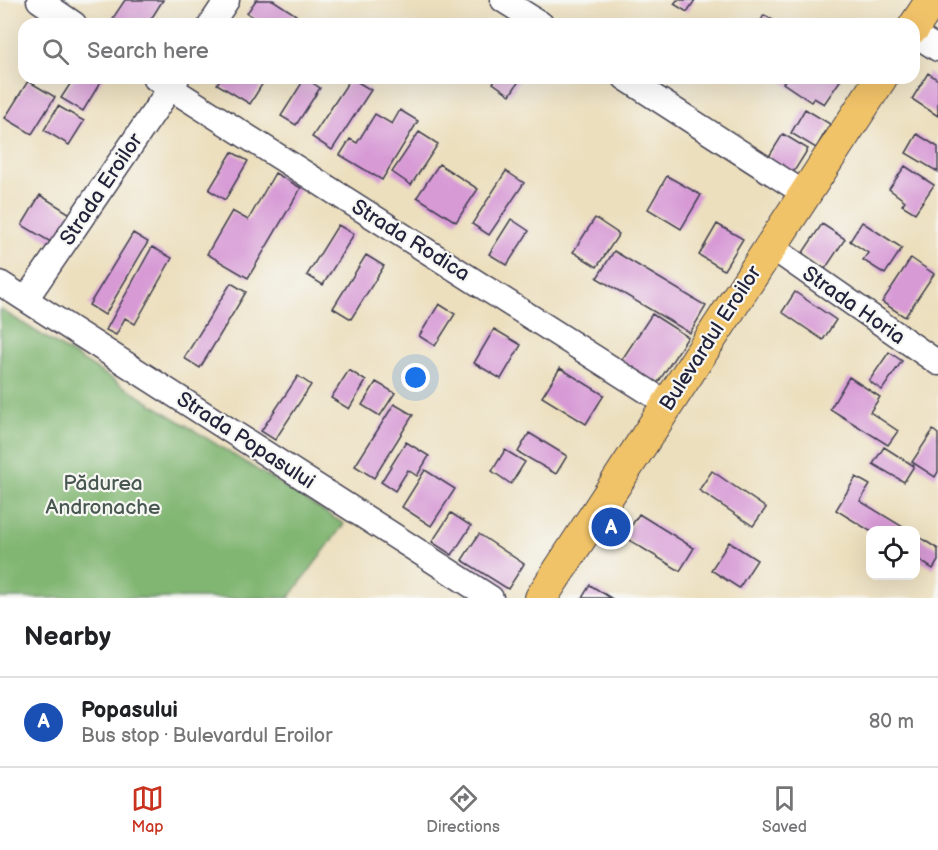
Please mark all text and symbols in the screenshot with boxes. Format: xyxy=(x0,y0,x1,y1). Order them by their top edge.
search box xyxy=(18,18,920,84)
icon: search xyxy=(39,35,72,68)
text: Search here xyxy=(87,38,209,65)
street label: Strada Eroilor xyxy=(55,128,148,250)
street label: Strada Rodica xyxy=(347,194,474,287)
street label: Bulevardul Eroilor xyxy=(654,261,767,415)
street label: Strada Horia xyxy=(798,261,910,350)
your location xyxy=(401,363,430,392)
street label: Strada Popasului xyxy=(172,386,319,494)
park label: Pădurea Andronache xyxy=(46,471,160,520)
pin: A xyxy=(592,504,630,550)
map controls xyxy=(866,526,920,580)
button: locate xyxy=(866,526,920,580)
text: Nearby xyxy=(24,622,111,653)
text: Popasului xyxy=(81,697,178,724)
text: A xyxy=(37,710,50,734)
text: 80 m xyxy=(869,710,914,734)
text: Bus stop · Bulevardul Eroilor xyxy=(81,724,332,748)
tab: Map xyxy=(131,782,164,837)
tab: Directions xyxy=(426,782,500,837)
tab: Saved xyxy=(762,782,807,837)

